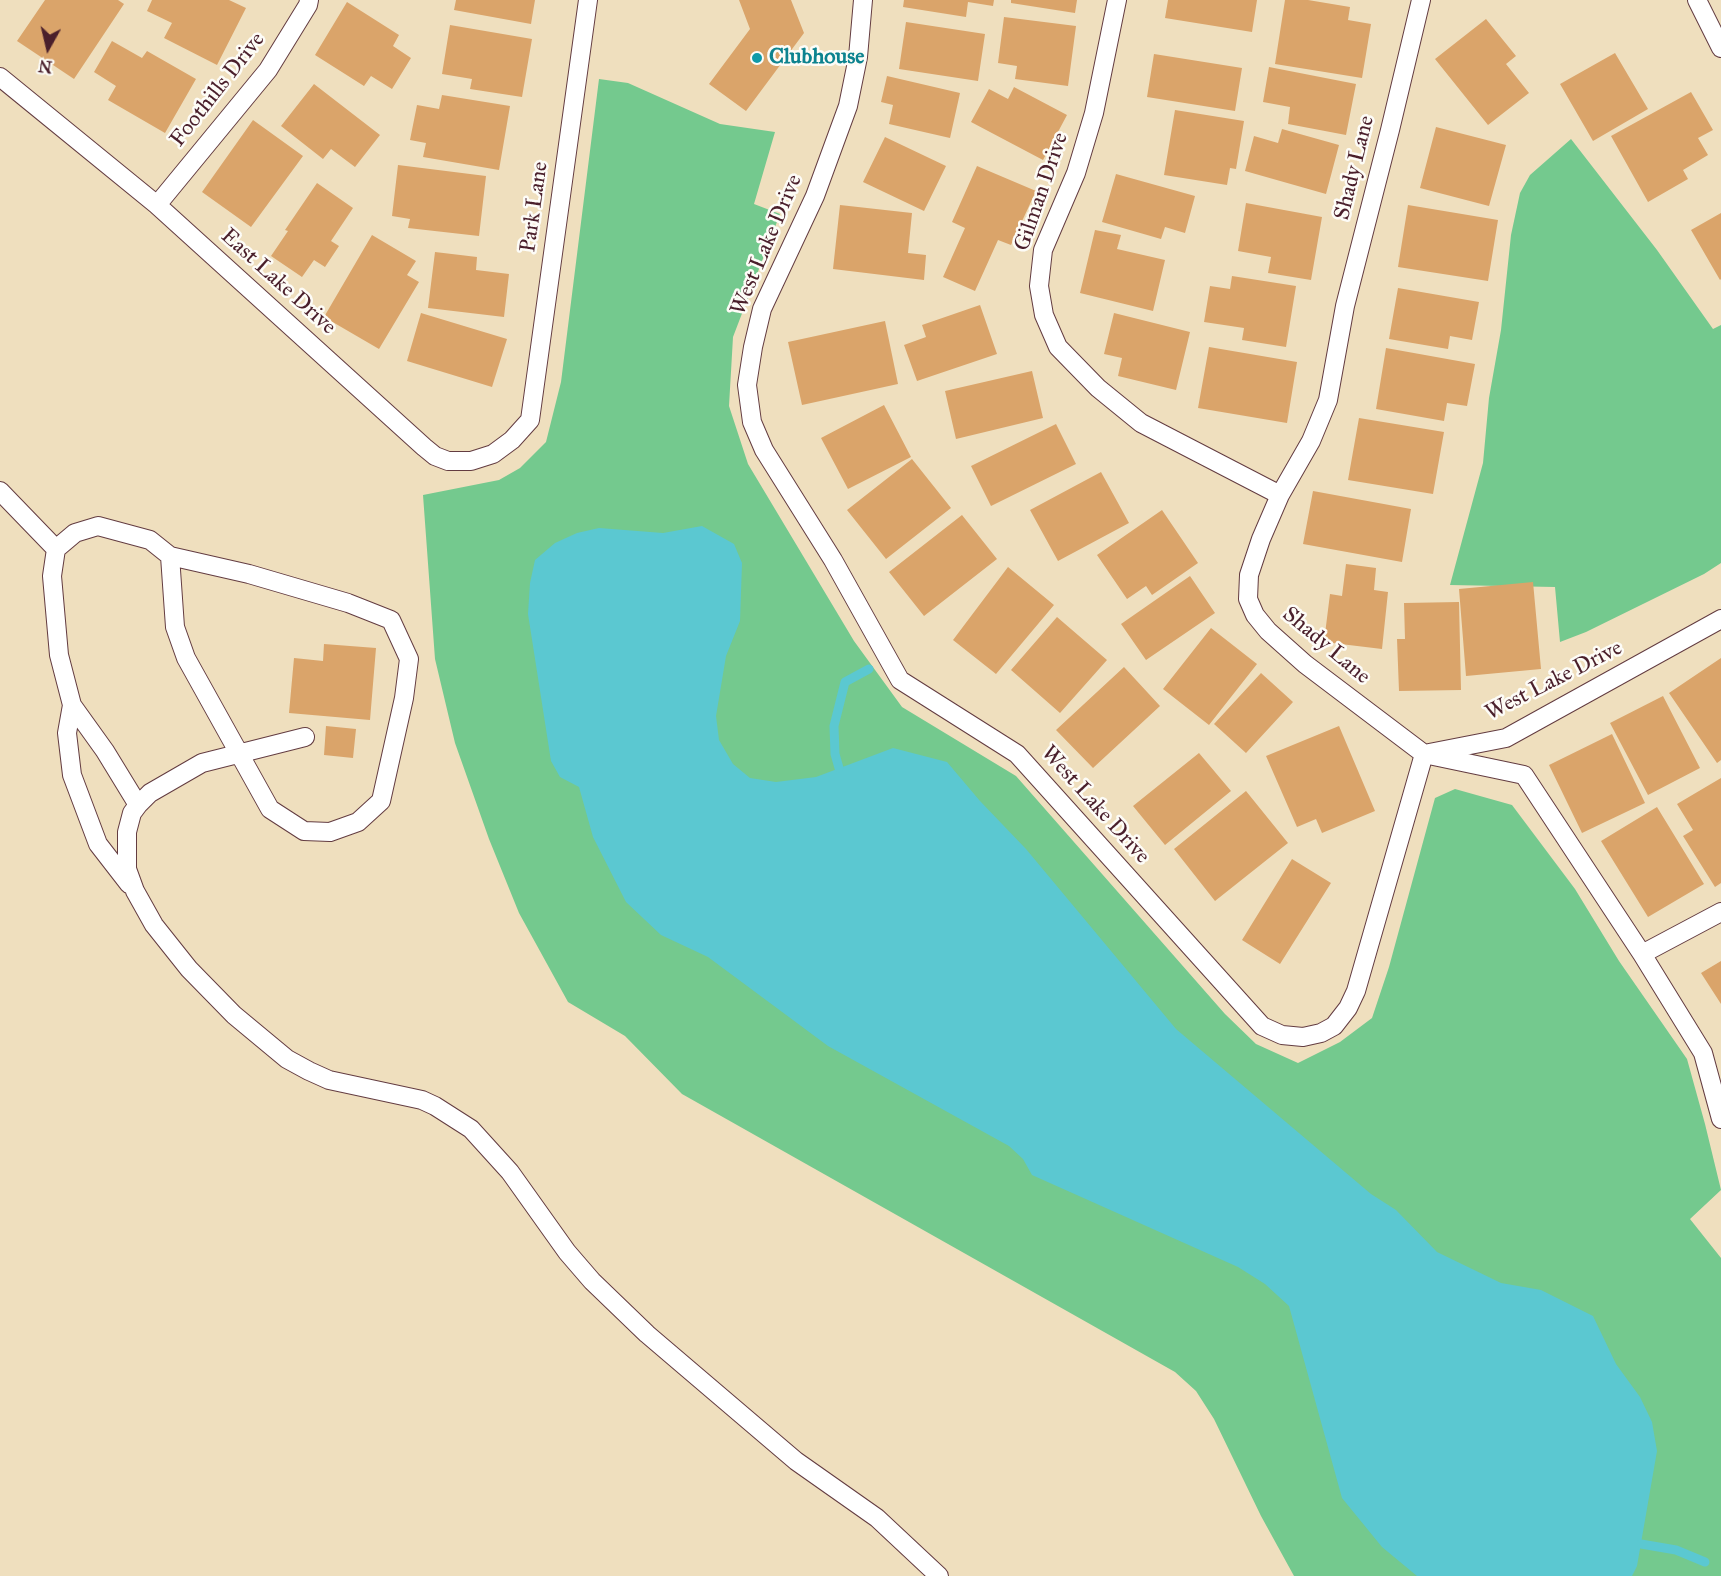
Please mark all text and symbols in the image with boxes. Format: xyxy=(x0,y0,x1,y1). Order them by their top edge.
north arrow xyxy=(18,18,78,78)
street label: Foothills Drive xyxy=(165,28,271,152)
place label: Clubhouse xyxy=(769,45,864,71)
marker: Clubhouse xyxy=(750,51,764,65)
text: N xyxy=(37,56,53,77)
street label: Shady Lane xyxy=(1329,113,1381,223)
street label: Gilman Drive xyxy=(1009,129,1075,255)
street label: Park Lane xyxy=(516,160,554,254)
street label: West Lake Drive xyxy=(726,171,808,319)
street label: East Lake Drive xyxy=(215,223,341,341)
street label: Shady Lane xyxy=(1277,602,1375,690)
street label: West Lake Drive xyxy=(1481,635,1627,727)
street label: West Lake Drive xyxy=(1035,740,1155,870)

